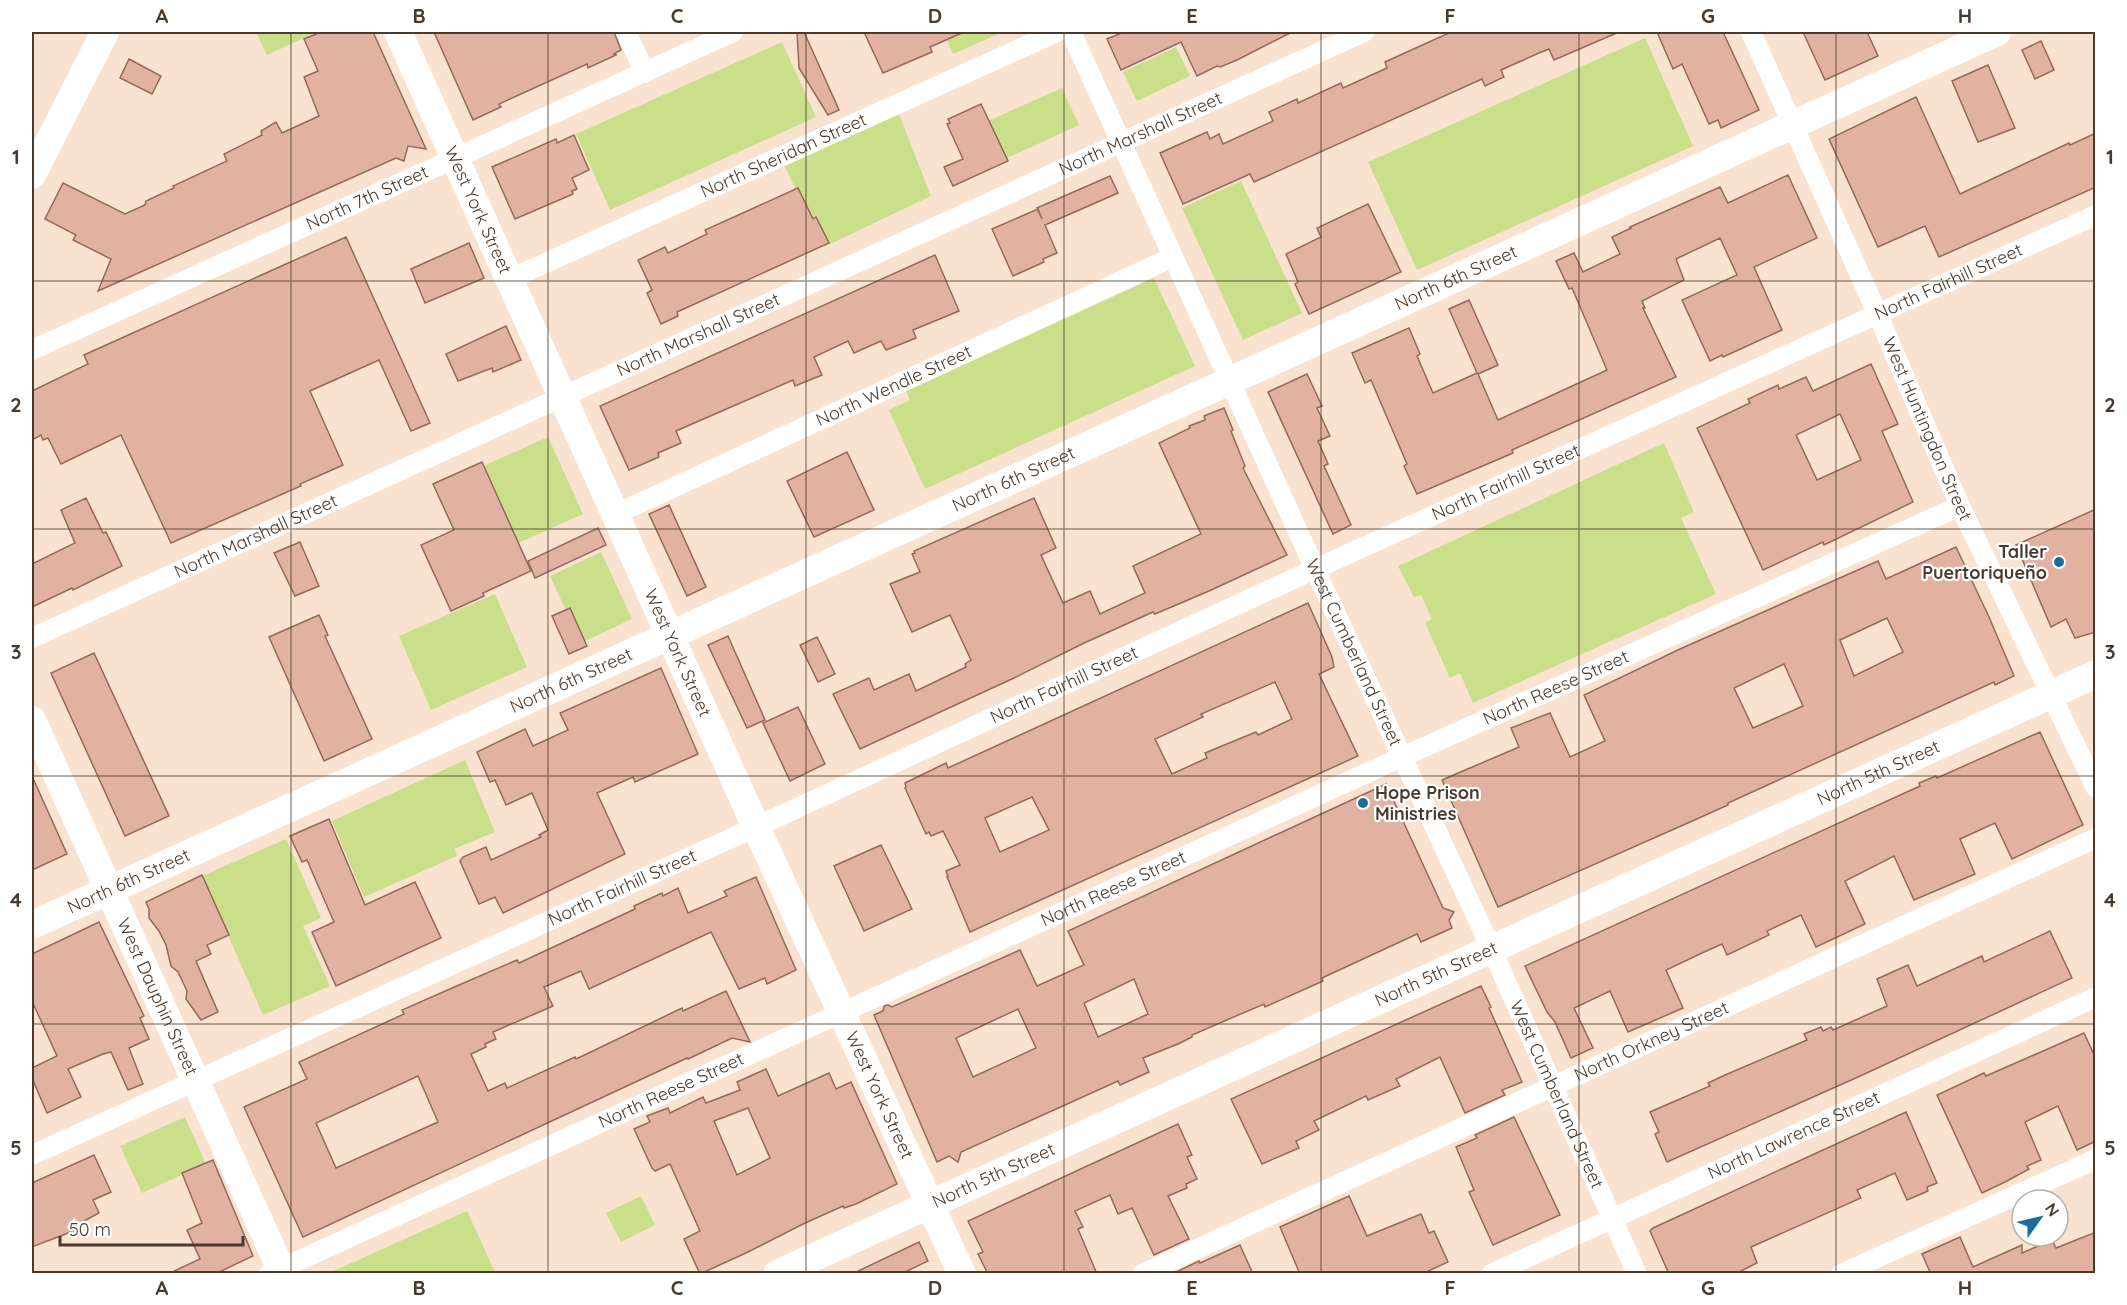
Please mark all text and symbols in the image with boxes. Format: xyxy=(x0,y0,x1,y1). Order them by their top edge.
text: A xyxy=(156,3,169,28)
text: B xyxy=(412,3,426,28)
text: C xyxy=(671,3,684,28)
text: D xyxy=(928,3,942,28)
text: E xyxy=(1186,3,1198,28)
text: F xyxy=(1444,3,1456,28)
text: G xyxy=(1701,3,1715,28)
text: H xyxy=(1958,3,1972,28)
street label: North Marshall Street xyxy=(1055,86,1226,180)
street label: North Sheridan Street xyxy=(696,108,870,203)
street label: West York Street xyxy=(440,142,517,277)
text: 1 xyxy=(12,144,20,169)
text: 1 xyxy=(2106,144,2114,169)
street label: North 7th Street xyxy=(302,160,432,235)
street label: North Fairhill Street xyxy=(1871,238,2026,325)
street label: North 6th Street xyxy=(1391,240,1521,315)
street label: North Marshall Street xyxy=(613,287,783,382)
street label: West Huntingdon Street xyxy=(1878,333,1977,524)
street label: North Wendle Street xyxy=(812,339,975,431)
text: 2 xyxy=(10,392,22,417)
text: 2 xyxy=(2104,392,2116,417)
street label: North Fairhill Street xyxy=(1428,438,1583,526)
street label: North 6th Street xyxy=(948,441,1078,517)
street label: North Marshall Street xyxy=(170,489,341,583)
place label: Taller Puertoriqueño xyxy=(1922,540,2047,584)
street label: West Cumberland Street xyxy=(1301,555,1408,750)
marker: Taller Puertoriqueño xyxy=(2052,555,2066,569)
street label: West York Street xyxy=(639,585,717,720)
text: 3 xyxy=(11,639,21,664)
text: 3 xyxy=(2105,639,2115,664)
street label: North Fairhill Street xyxy=(986,640,1141,728)
street label: North 6th Street xyxy=(506,642,636,718)
street label: North Reese Street xyxy=(1479,645,1632,730)
street label: North 5th Street xyxy=(1813,735,1943,810)
place label: Hope Prison Ministries xyxy=(1375,781,1480,825)
marker: Hope Prison Ministries xyxy=(1356,796,1370,810)
street label: North 6th Street xyxy=(63,843,193,919)
street label: North Fairhill Street xyxy=(544,844,700,931)
street label: North Reese Street xyxy=(1037,845,1189,931)
text: 4 xyxy=(10,887,22,912)
text: 4 xyxy=(2104,887,2116,912)
street label: West Dauphin Street xyxy=(112,914,204,1079)
street label: North 5th Street xyxy=(1371,936,1501,1012)
street label: West Cumberland Street xyxy=(1505,996,1609,1192)
street label: North Orkney Street xyxy=(1570,996,1732,1086)
street label: West York Street xyxy=(841,1027,919,1162)
street label: North Reese Street xyxy=(595,1047,747,1133)
street label: North Lawrence Street xyxy=(1704,1086,1883,1184)
text: 5 xyxy=(10,1135,22,1160)
text: 5 xyxy=(2104,1135,2116,1160)
street label: North 5th Street xyxy=(928,1137,1058,1213)
north arrow xyxy=(2010,1188,2070,1248)
text: N xyxy=(2041,1199,2064,1220)
scale bar xyxy=(60,1209,243,1247)
text: 50 m xyxy=(69,1218,111,1241)
text: A xyxy=(156,1275,169,1300)
text: B xyxy=(412,1275,426,1300)
text: C xyxy=(671,1275,684,1300)
text: D xyxy=(928,1275,942,1300)
text: E xyxy=(1186,1275,1198,1300)
text: F xyxy=(1444,1275,1456,1300)
text: G xyxy=(1701,1275,1715,1300)
text: H xyxy=(1958,1275,1972,1300)

